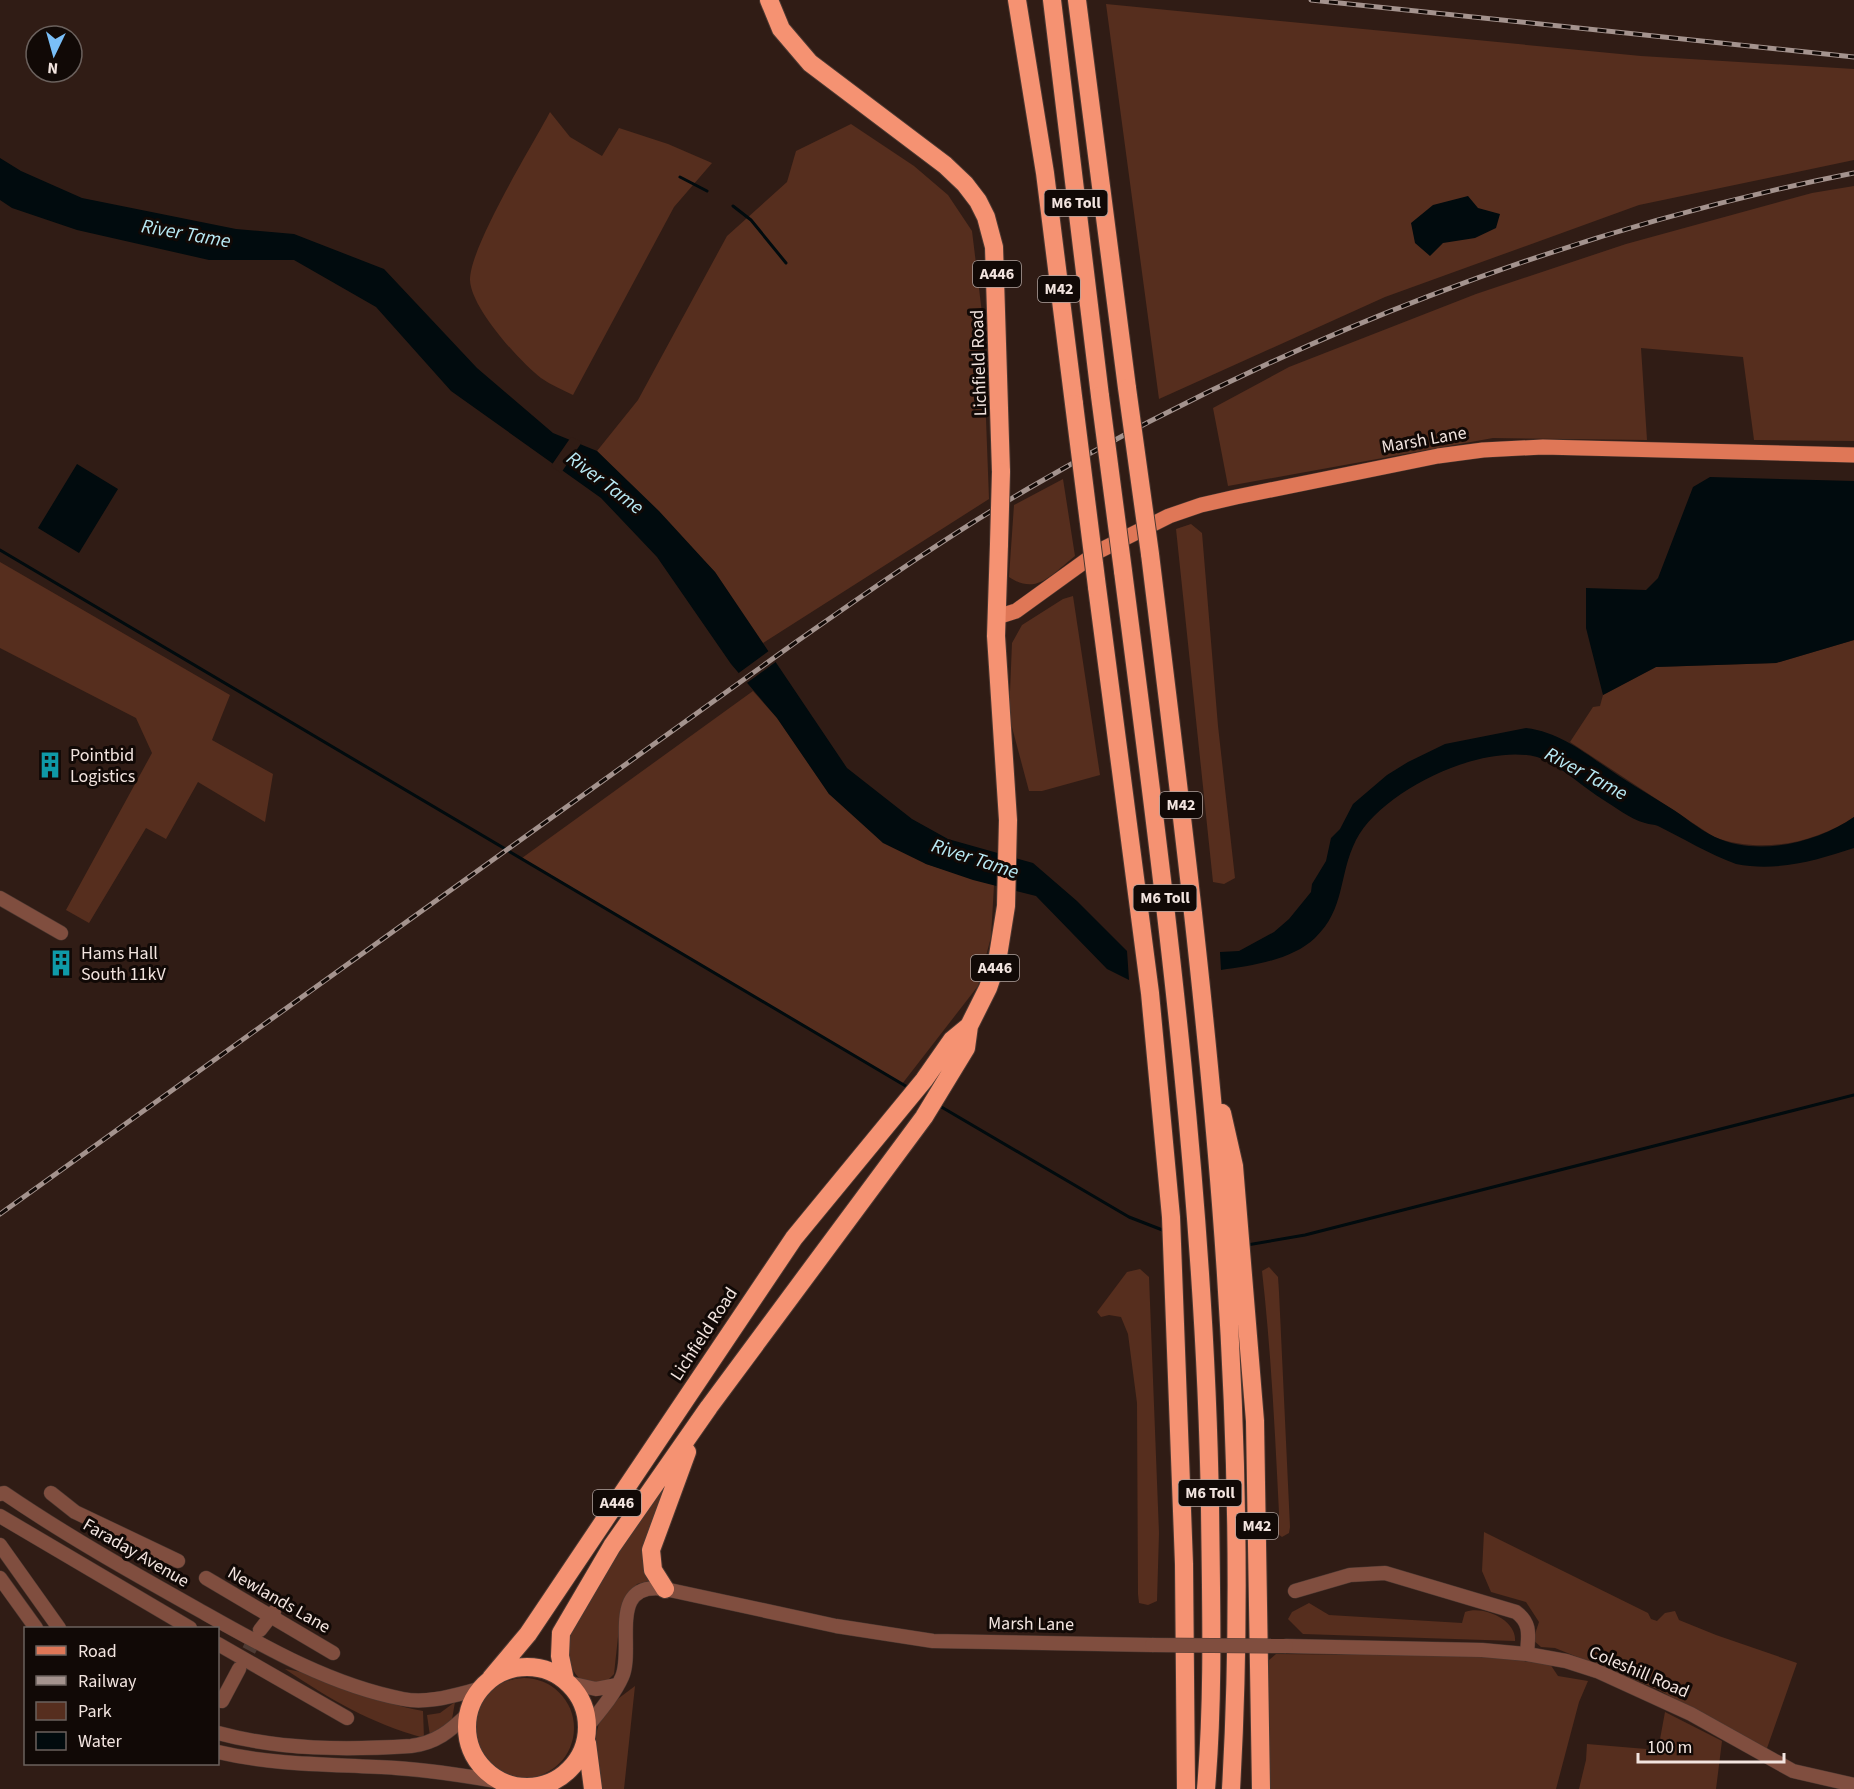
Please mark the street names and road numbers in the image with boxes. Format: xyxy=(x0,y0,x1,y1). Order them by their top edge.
road number: M6 Toll xyxy=(1044,190,1108,216)
road number: A446 xyxy=(973,261,1021,287)
road number: M42 xyxy=(1038,276,1080,302)
street label: Lichfield Road xyxy=(965,309,993,417)
street label: Marsh Lane xyxy=(1380,420,1469,460)
road number: M42 xyxy=(1160,792,1202,818)
road number: M6 Toll xyxy=(1134,885,1196,911)
road number: A446 xyxy=(971,955,1019,981)
street label: Lichfield Road xyxy=(664,1282,744,1386)
road number: M6 Toll xyxy=(1178,1480,1242,1506)
road number: A446 xyxy=(593,1490,641,1516)
street label: Faraday Avenue xyxy=(78,1512,194,1594)
road number: M42 xyxy=(1236,1513,1278,1539)
street label: Newlands Lane xyxy=(223,1560,335,1640)
street label: Marsh Lane xyxy=(988,1611,1074,1637)
street label: Coleshill Road xyxy=(1585,1640,1693,1704)

